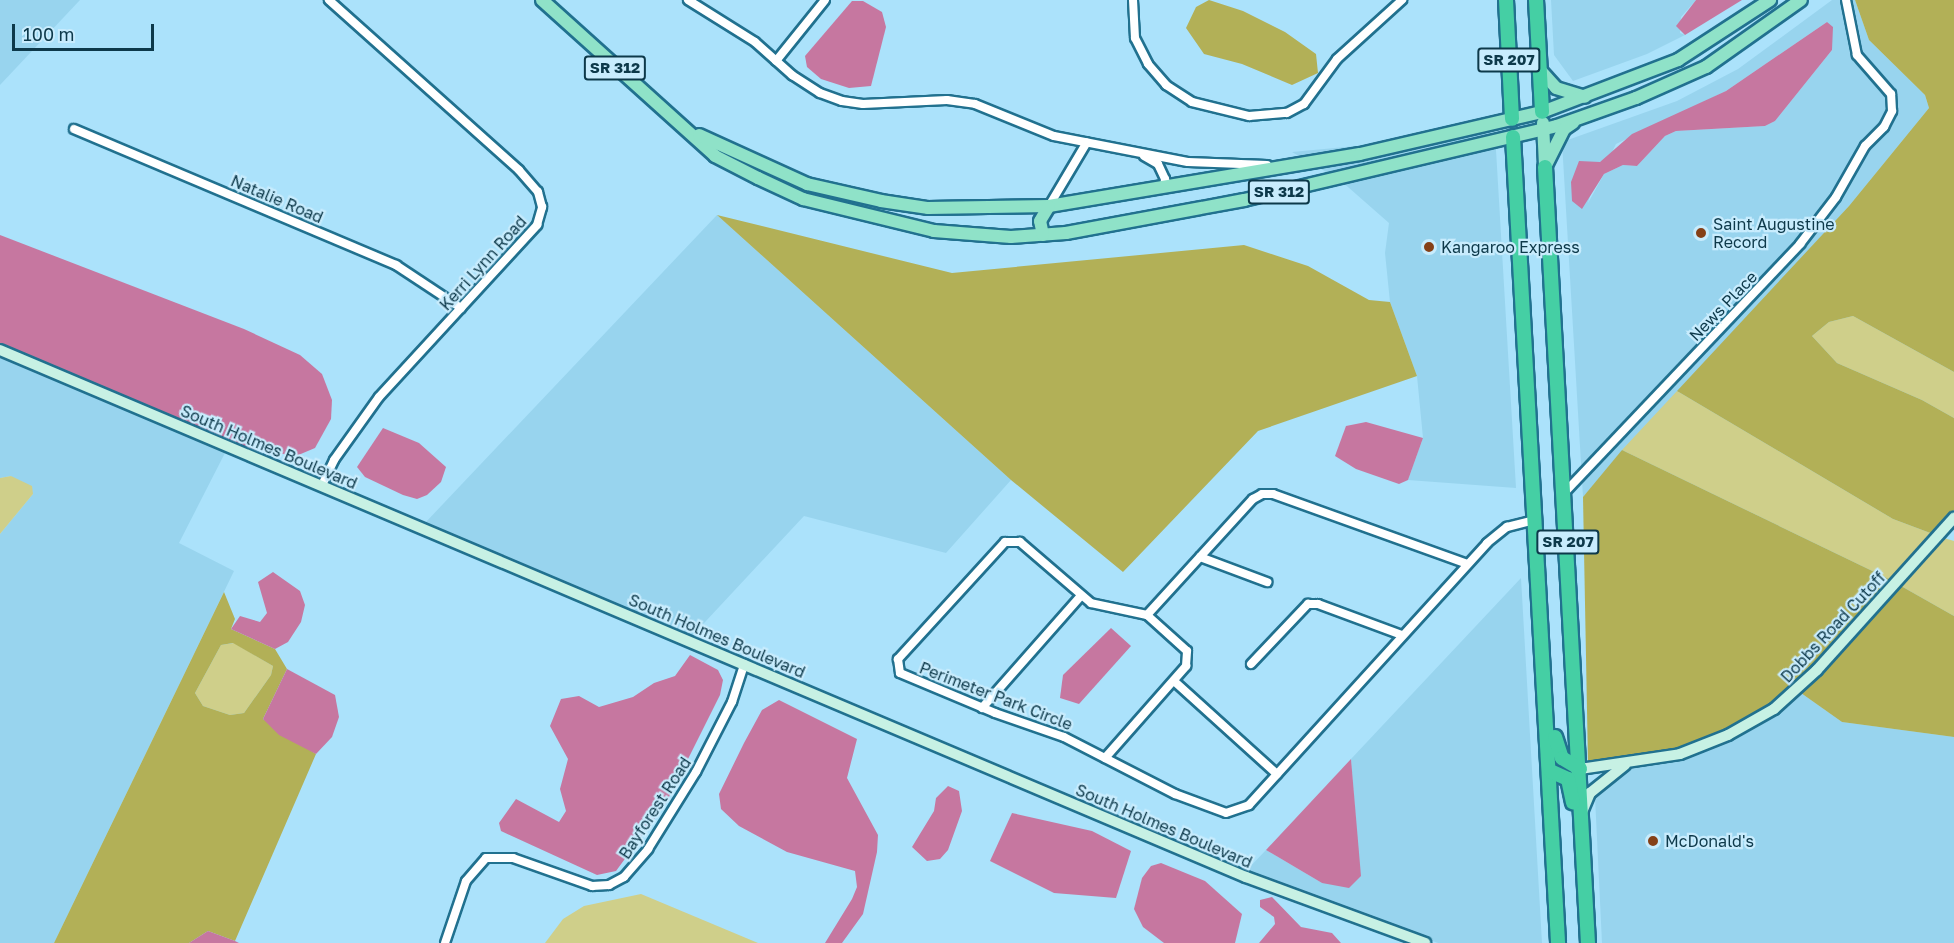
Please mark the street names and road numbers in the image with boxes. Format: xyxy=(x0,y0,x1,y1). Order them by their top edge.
road number: SR 207 xyxy=(1476,48,1542,72)
road number: SR 312 xyxy=(584,56,646,80)
street label: Natalie Road xyxy=(228,171,326,227)
road number: SR 312 xyxy=(1248,180,1310,204)
street label: Kerri Lynn Road xyxy=(436,212,530,314)
street label: News Place xyxy=(1685,267,1761,345)
street label: South Holmes Boulevard xyxy=(178,401,360,493)
road number: SR 207 xyxy=(1535,530,1601,554)
street label: Dobbs Road Cutoff xyxy=(1777,568,1889,686)
street label: South Holmes Boulevard xyxy=(626,590,808,682)
street label: Perimeter Park Circle xyxy=(917,658,1075,734)
street label: Bayforest Road xyxy=(615,754,695,862)
street label: South Holmes Boulevard xyxy=(1073,780,1255,872)

